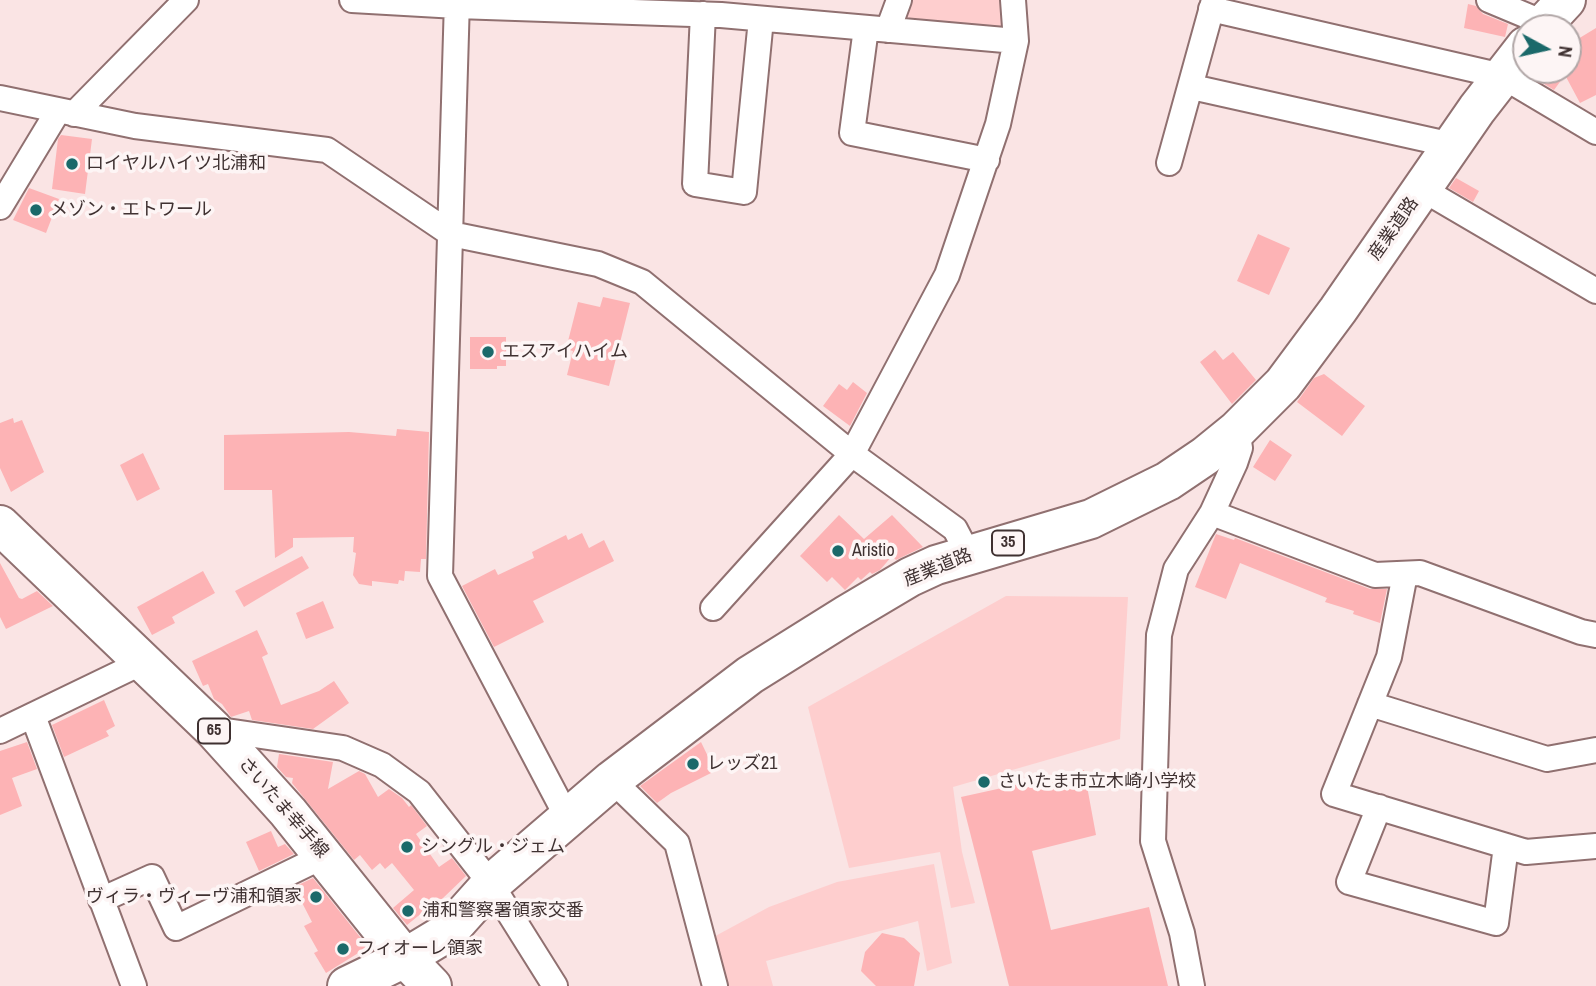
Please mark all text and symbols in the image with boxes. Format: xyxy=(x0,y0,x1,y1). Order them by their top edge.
north arrow xyxy=(1512,14,1582,84)
text: N xyxy=(1552,44,1579,59)
place label: ロイヤルハイツ北浦和 xyxy=(86,153,266,175)
marker: ロイヤルハイツ北浦和 xyxy=(64,156,80,172)
street label: 産業道路 xyxy=(1365,193,1423,265)
place label: メゾン・エトワール xyxy=(50,199,212,221)
marker: メゾン・エトワール xyxy=(28,202,44,218)
place label: エスアイハイム xyxy=(502,341,628,363)
marker: エスアイハイム xyxy=(480,344,496,360)
road number: 35 xyxy=(992,530,1024,556)
place label: Aristio xyxy=(852,540,895,562)
marker: Aristio xyxy=(830,543,846,559)
street label: 産業道路 xyxy=(901,545,975,591)
road number: 65 xyxy=(198,718,230,744)
street label: さいたま幸手線 xyxy=(234,753,332,863)
place label: レッズ21 xyxy=(707,753,777,775)
marker: レッズ21 xyxy=(685,756,701,772)
place label: さいたま市立木崎小学校 xyxy=(998,771,1196,793)
marker: さいたま市立木崎小学校 xyxy=(976,774,992,790)
place label: シングル・ジェム xyxy=(421,836,565,858)
marker: シングル・ジェム xyxy=(399,839,415,855)
place label: ヴィラ・ヴィーヴ浦和領家 xyxy=(86,886,302,908)
marker: ヴィラ・ヴィーヴ浦和領家 xyxy=(308,889,324,905)
place label: 浦和警察署領家交番 xyxy=(422,900,584,922)
marker: 浦和警察署領家交番 xyxy=(400,903,416,919)
place label: フィオーレ領家 xyxy=(357,938,483,960)
marker: フィオーレ領家 xyxy=(335,941,351,957)

